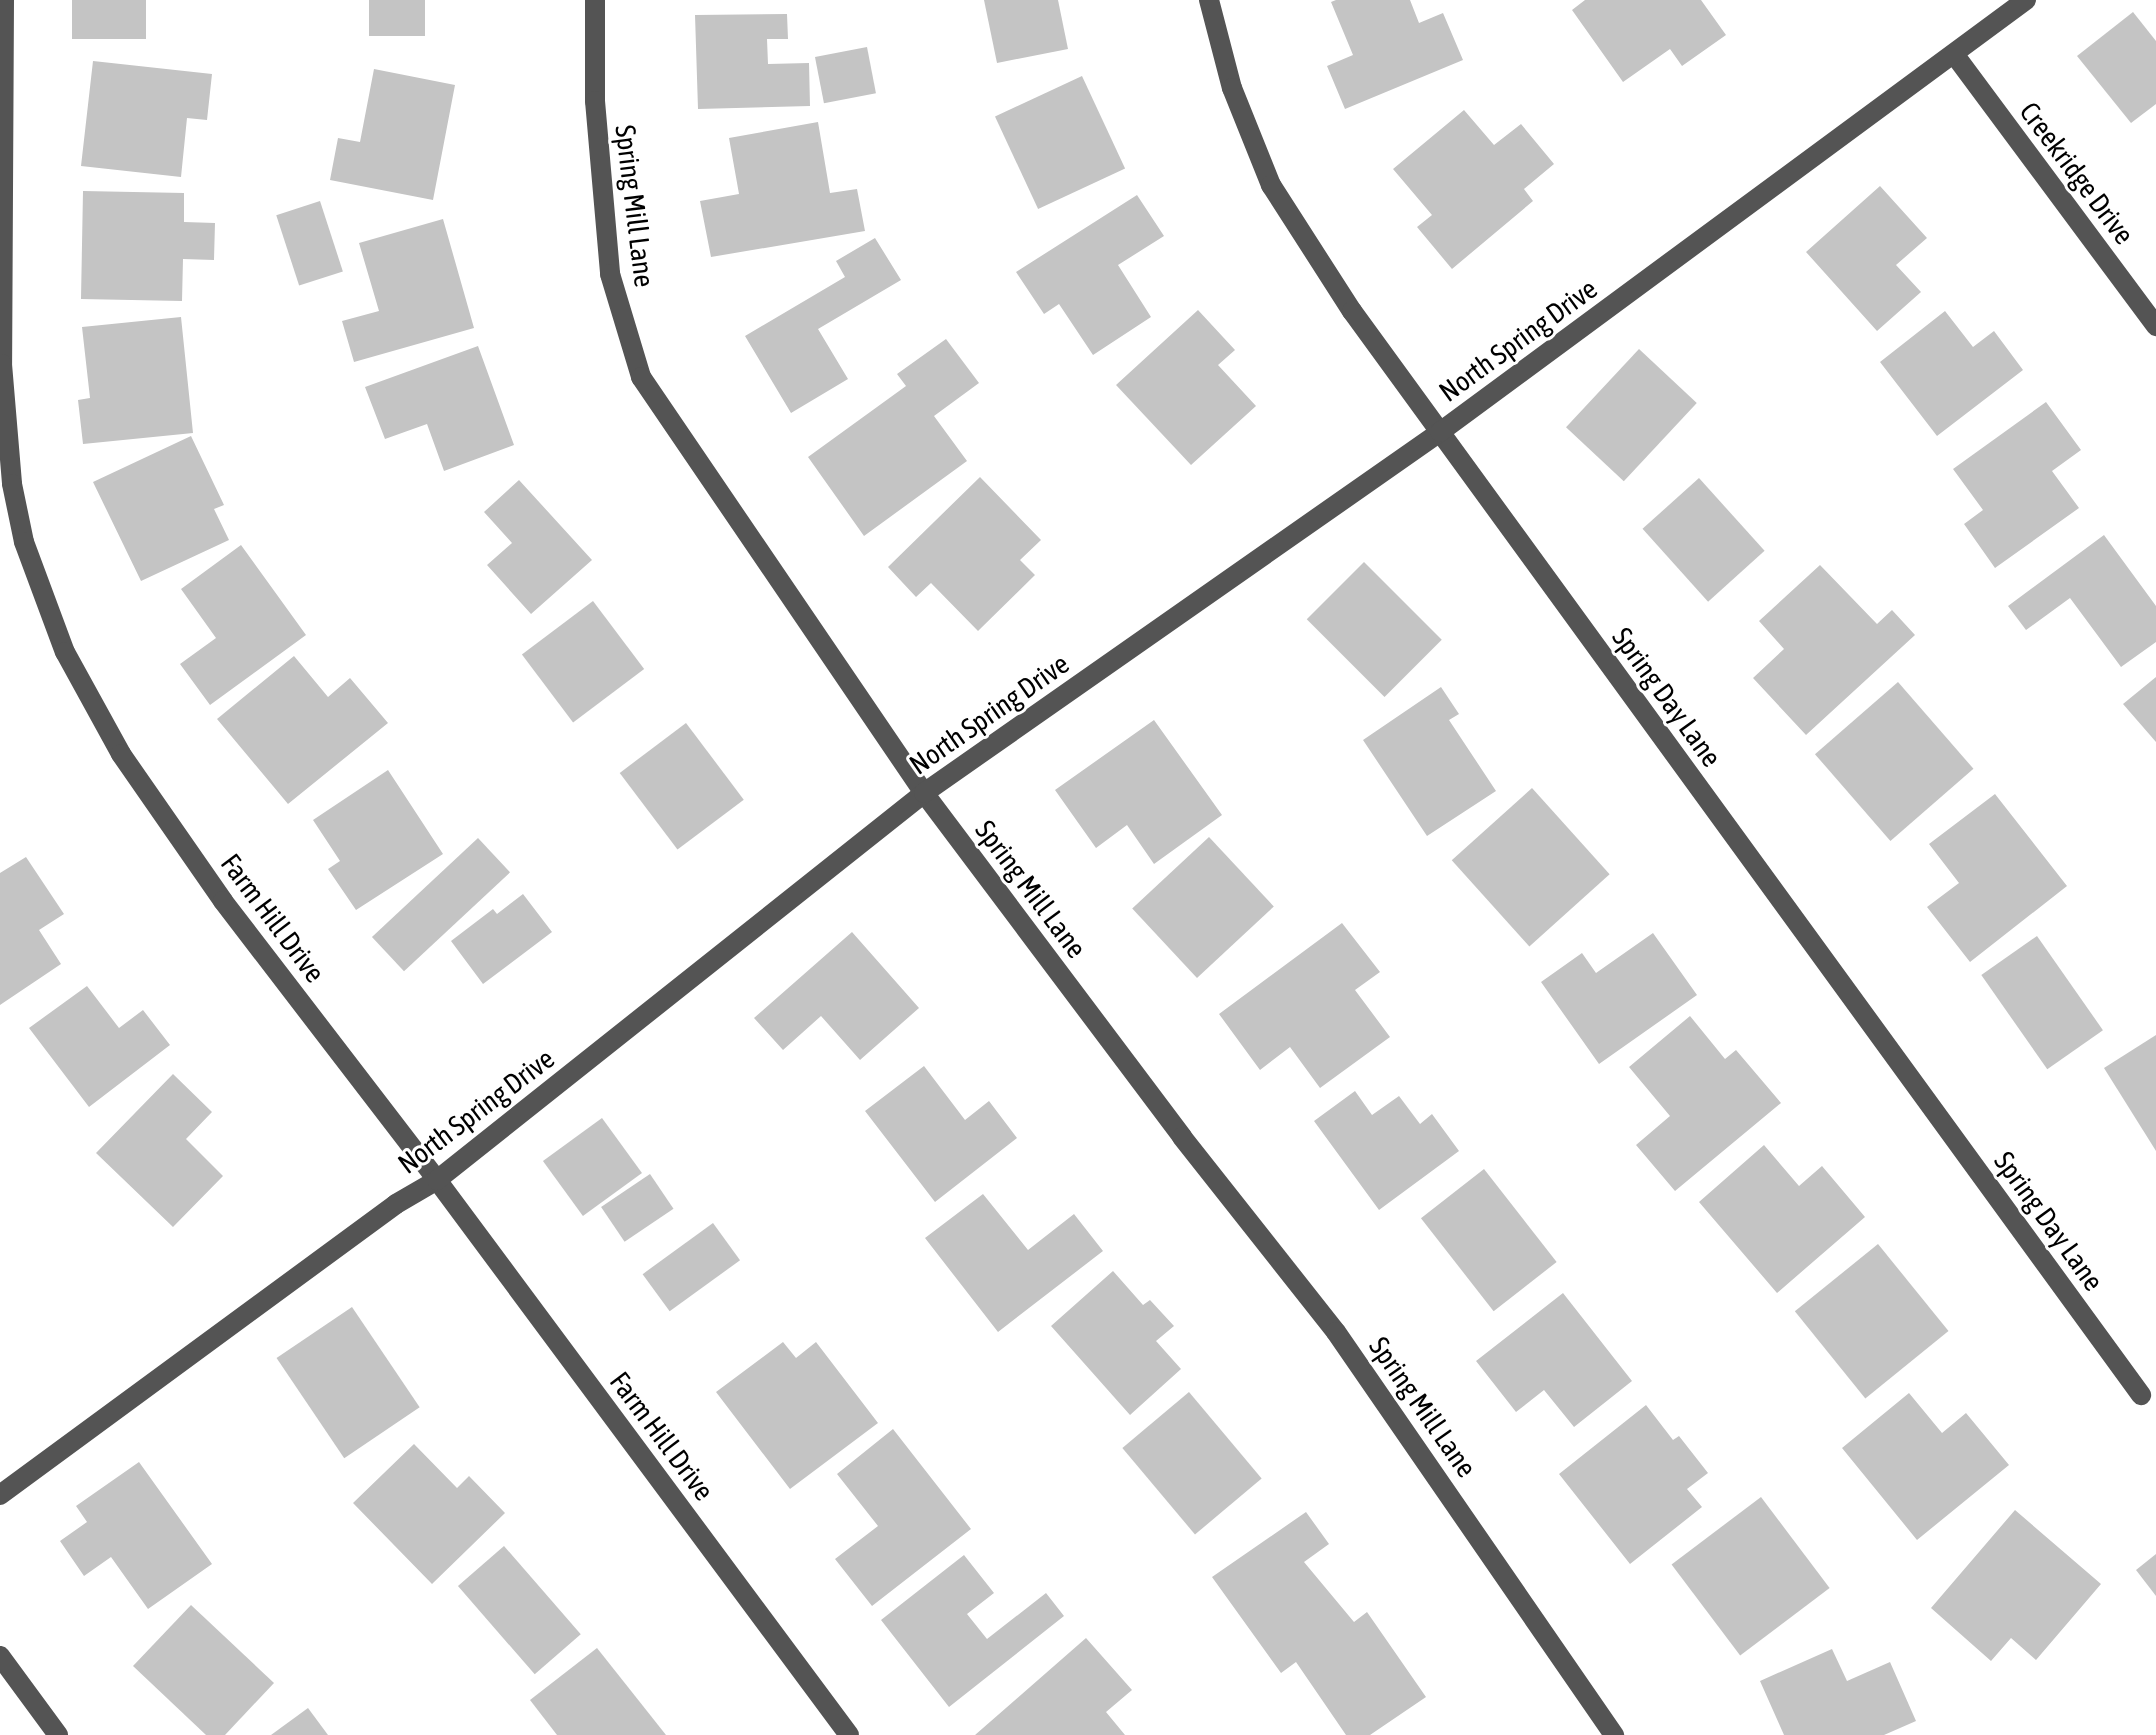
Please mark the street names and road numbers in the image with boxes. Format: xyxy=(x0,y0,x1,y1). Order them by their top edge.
street label: Creekridge Drive xyxy=(2013,95,2141,251)
street label: Spring Mill Lane xyxy=(608,123,662,289)
street label: North Spring Drive xyxy=(1433,272,1603,408)
street label: Spring Day Lane xyxy=(1605,621,1729,773)
street label: North Spring Drive xyxy=(903,647,1075,781)
street label: Spring Mill Lane xyxy=(968,814,1094,964)
street label: Farm Hill Drive xyxy=(214,847,332,989)
street label: North Spring Drive xyxy=(391,1041,561,1181)
street label: Spring Day Lane xyxy=(1987,1145,2111,1297)
street label: Spring Mill Lane xyxy=(1362,1331,1484,1483)
street label: Farm Hill Drive xyxy=(603,1365,721,1507)

